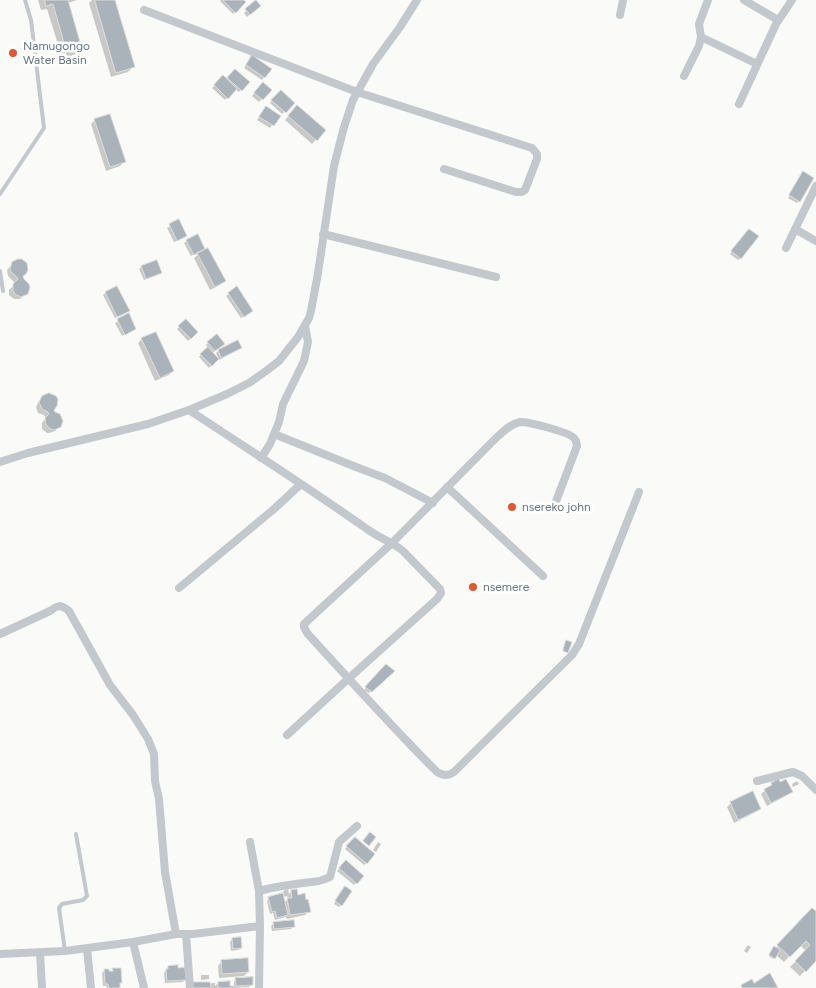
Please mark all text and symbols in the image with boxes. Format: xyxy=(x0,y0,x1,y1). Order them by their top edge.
place label: Namugongo Water Basin xyxy=(23,39,90,67)
marker: Namugongo Water Basin xyxy=(7,47,19,59)
place label: nsereko john xyxy=(522,500,591,514)
marker: nsereko john xyxy=(506,501,518,513)
place label: nsemere xyxy=(483,580,529,594)
marker: nsemere xyxy=(467,581,479,593)

